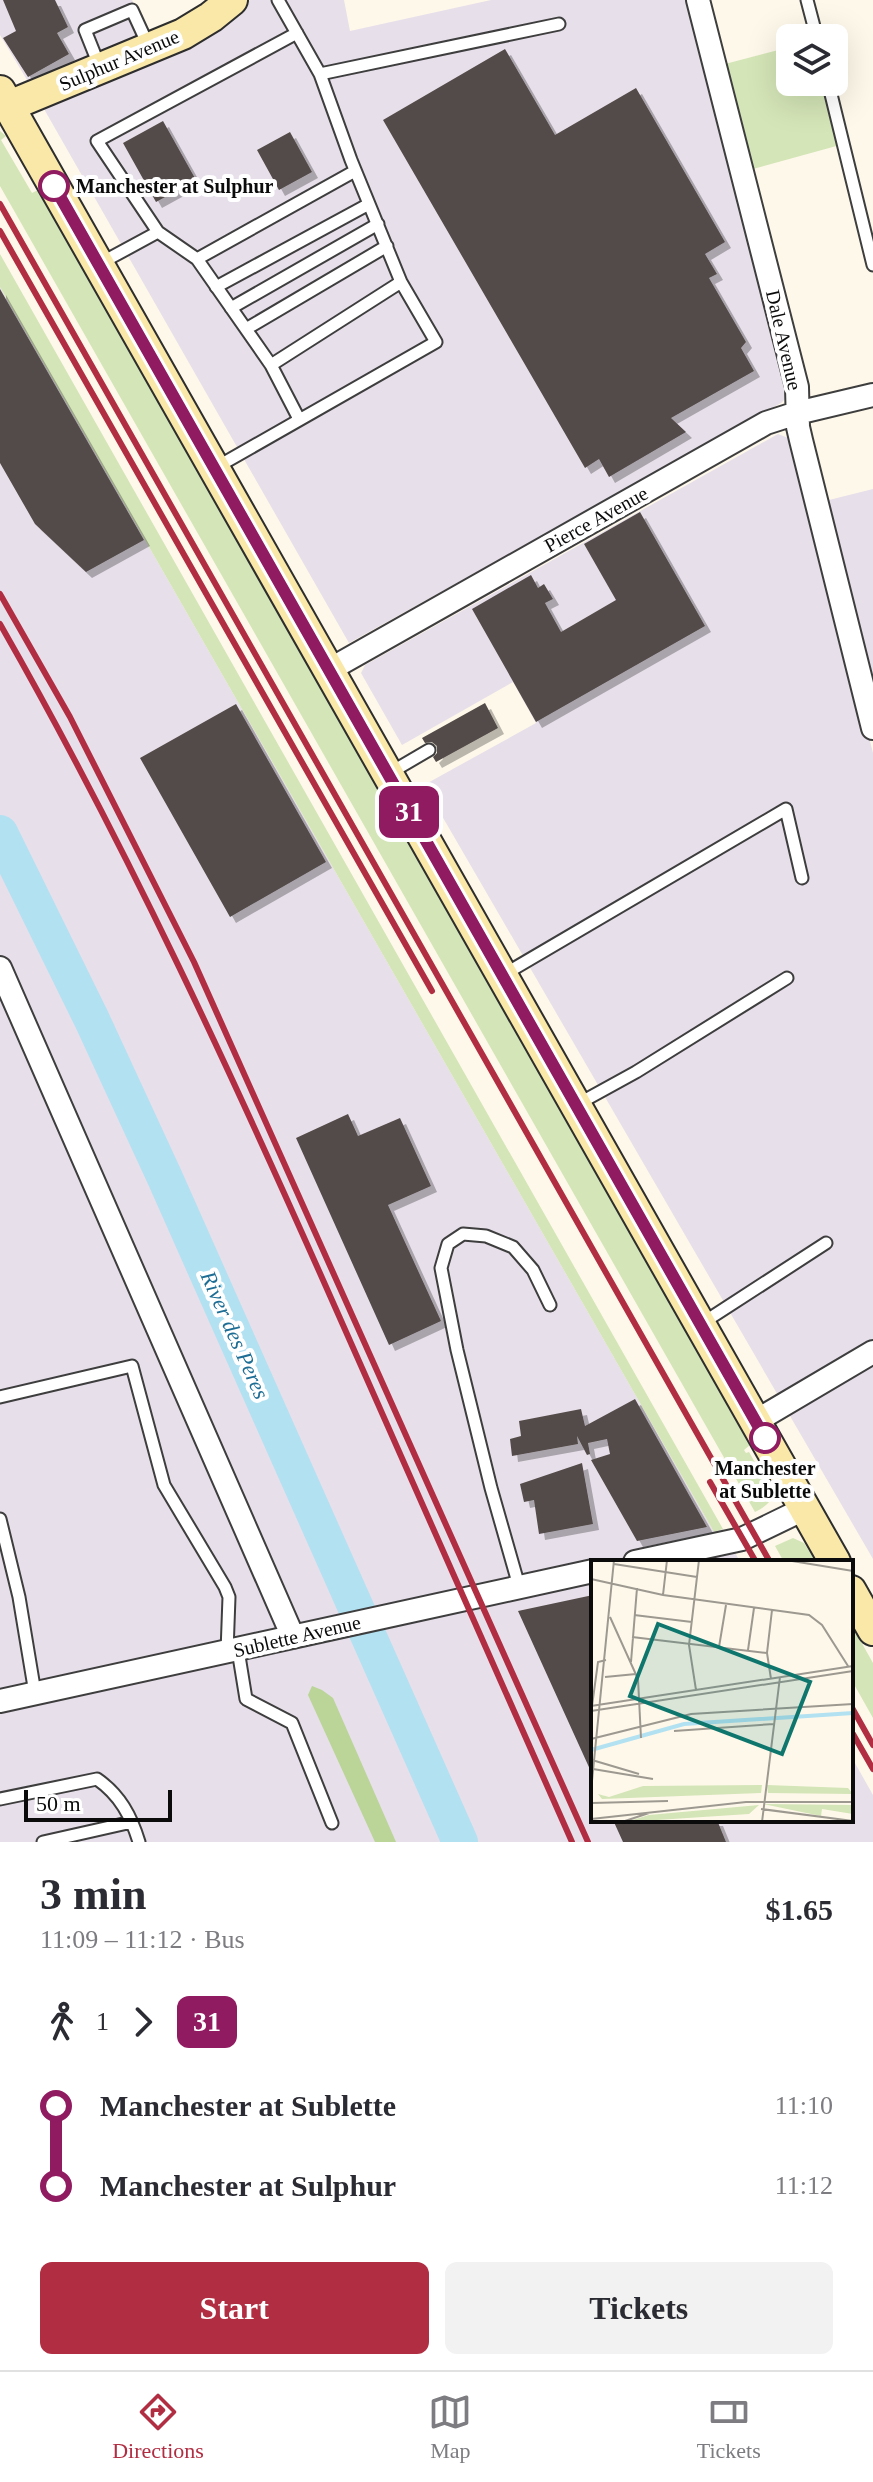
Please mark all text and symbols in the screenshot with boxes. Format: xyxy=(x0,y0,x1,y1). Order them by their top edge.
map controls xyxy=(776,24,848,96)
button: layers xyxy=(776,24,848,96)
street label: Sulphur Avenue xyxy=(56,25,183,96)
marker: Manchester at Sulphur xyxy=(39,171,69,201)
place label: Manchester at Sulphur xyxy=(76,175,274,198)
street label: Dale Avenue xyxy=(762,288,806,392)
street label: Pierce Avenue xyxy=(541,482,652,556)
line badge: 31 xyxy=(373,786,445,838)
text: 31 xyxy=(395,796,423,827)
water label: River des Peres xyxy=(195,1266,274,1403)
marker: Manchester at Sublette xyxy=(750,1423,780,1453)
place label: Manchester at Sublette xyxy=(714,1457,816,1502)
inset map xyxy=(591,1560,853,1822)
street label: Sublette Avenue xyxy=(231,1611,363,1661)
scale bar xyxy=(24,1786,172,1822)
text: 50 m xyxy=(36,1791,81,1816)
text: 3 min xyxy=(40,1870,146,1919)
text: $1.65 xyxy=(766,1893,833,1926)
text: 11:09 – 11:12 · Bus xyxy=(40,1925,245,1954)
icon: walk xyxy=(40,2000,84,2044)
icon: forward xyxy=(121,2000,165,2044)
text: 31 xyxy=(193,2006,221,2037)
text: 1 xyxy=(96,2007,109,2036)
text: Manchester at Sublette xyxy=(100,2089,396,2122)
text: 11:10 xyxy=(775,2091,833,2120)
text: Manchester at Sulphur xyxy=(100,2169,396,2202)
text: 11:12 xyxy=(775,2171,833,2200)
button: Start xyxy=(40,2262,429,2354)
button: Tickets xyxy=(445,2262,833,2354)
tab: Directions xyxy=(112,2390,204,2464)
tab: Map xyxy=(428,2390,472,2464)
tab: Tickets xyxy=(697,2390,761,2464)

